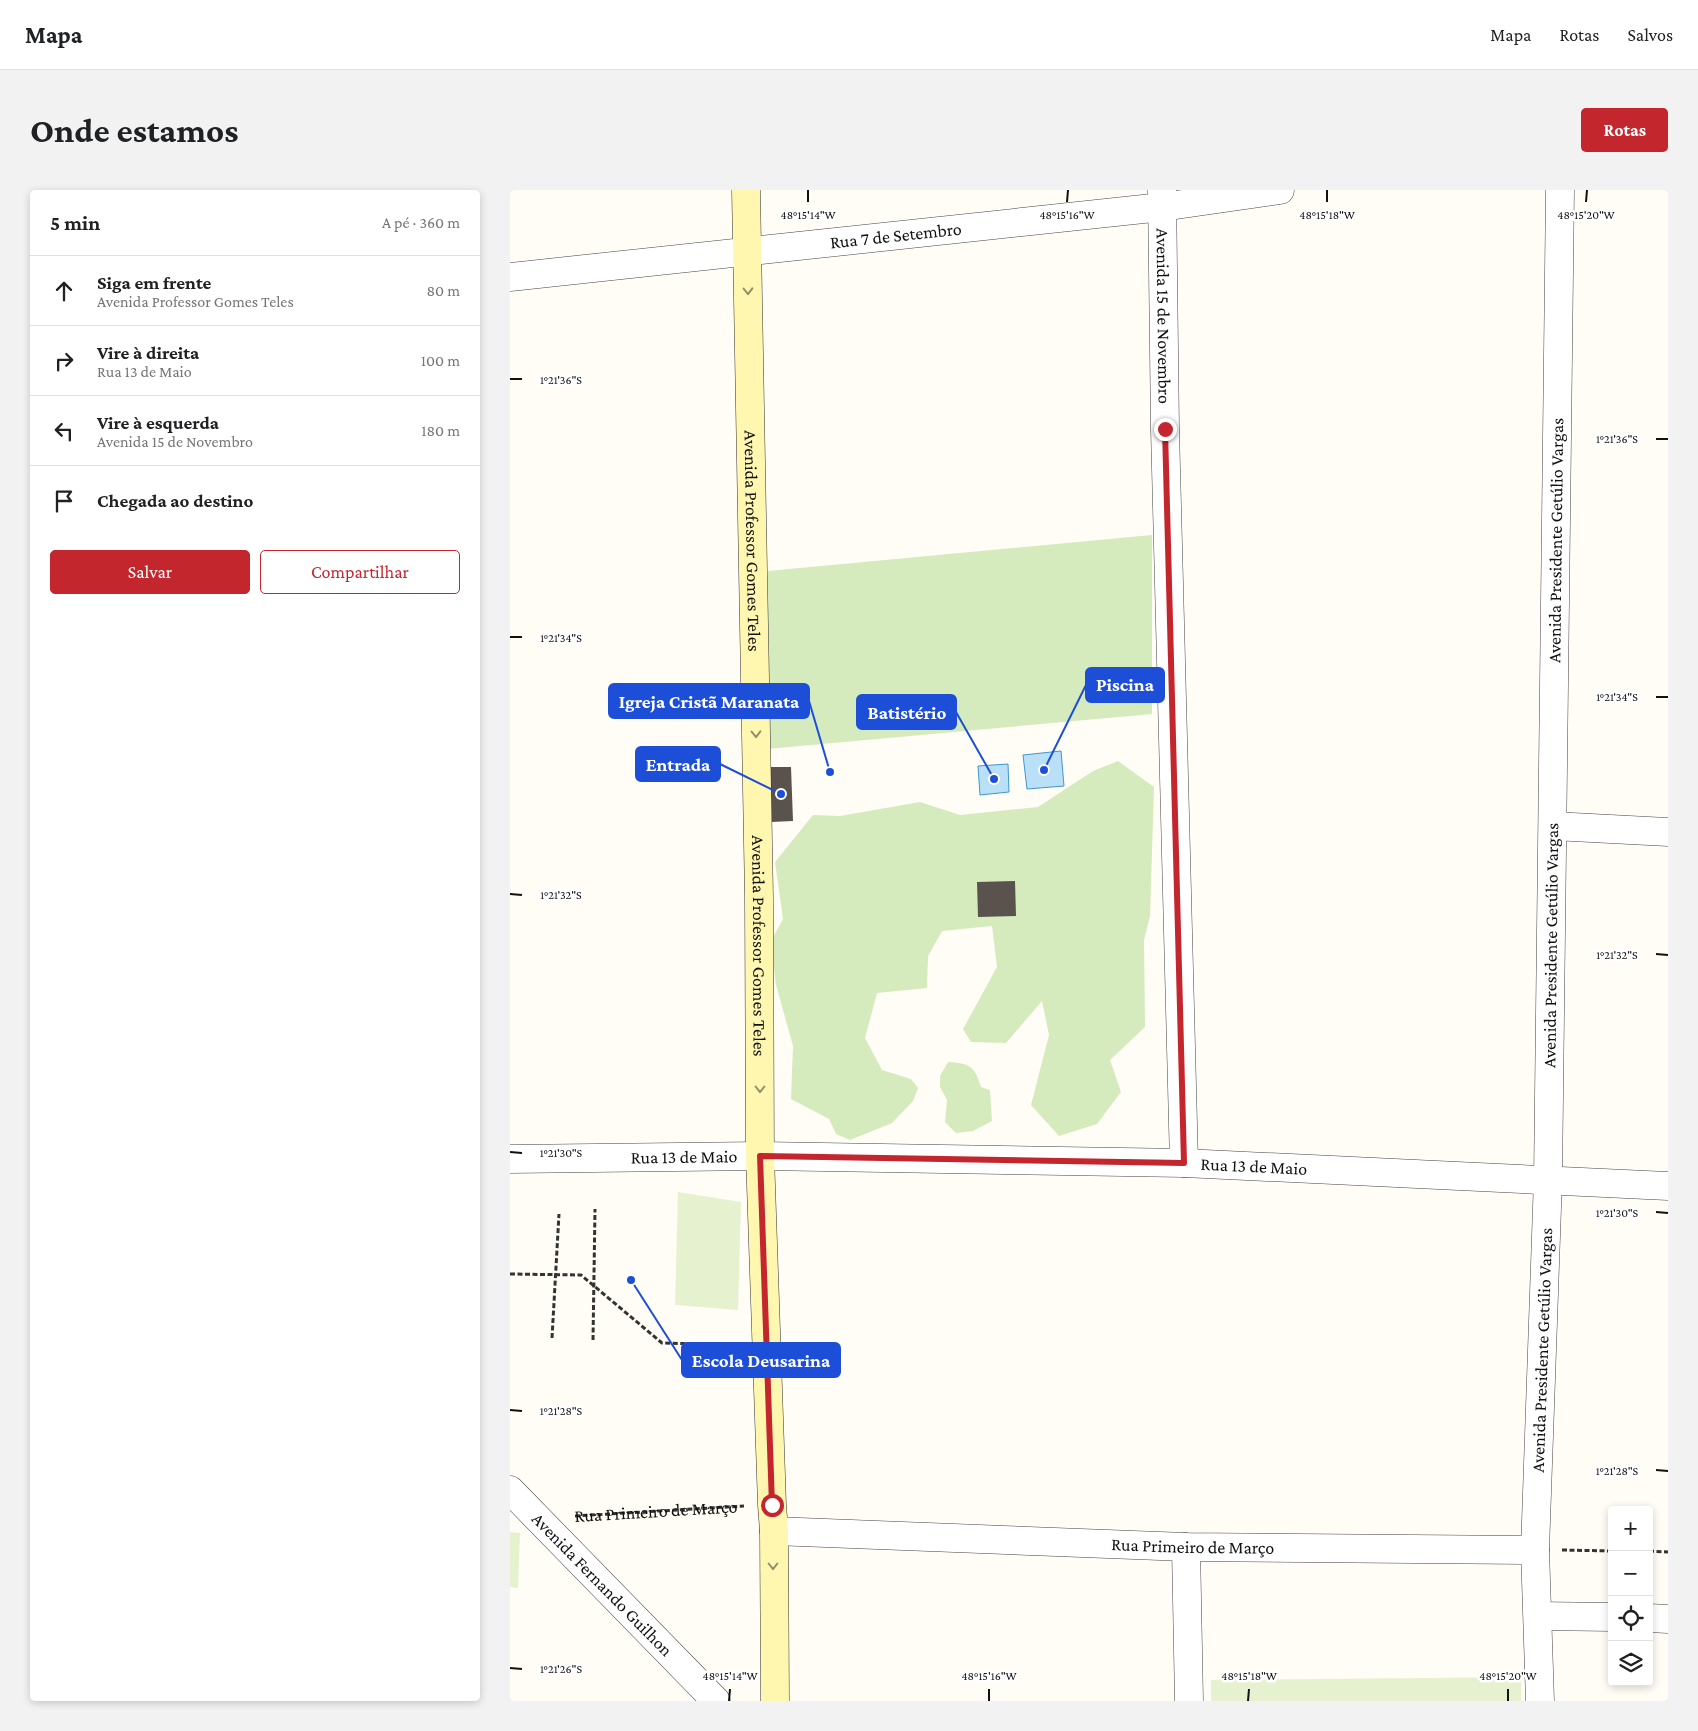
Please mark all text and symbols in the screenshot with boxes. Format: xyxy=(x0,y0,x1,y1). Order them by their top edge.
text: Mapa xyxy=(25,21,83,48)
text: Mapa xyxy=(1490,25,1531,45)
text: Rotas xyxy=(1559,25,1599,45)
text: Salvos xyxy=(1627,25,1673,45)
button: Rotas xyxy=(1581,108,1668,152)
text: Onde estamos xyxy=(30,111,239,150)
text: 48°15'14"W xyxy=(781,208,835,222)
text: 48°15'16"W xyxy=(1039,208,1095,222)
text: 48°15'18"W xyxy=(1299,208,1355,222)
text: 48°15'20"W xyxy=(1557,208,1615,222)
text: 5 min xyxy=(50,211,100,235)
text: A pé · 360 m xyxy=(382,214,460,231)
street label: Rua 7 de Setembro xyxy=(829,219,963,253)
street label: Avenida 15 de Novembro xyxy=(1152,228,1175,404)
text: Siga em frente xyxy=(97,272,211,293)
icon: ahead xyxy=(50,277,78,305)
text: 80 m xyxy=(426,282,460,299)
one-way arrow xyxy=(743,288,753,295)
text: Avenida Professor Gomes Teles xyxy=(97,293,294,310)
text: Vire à direita xyxy=(97,342,199,363)
icon: right xyxy=(50,347,78,375)
text: 100 m xyxy=(421,352,460,369)
text: Rua 13 de Maio xyxy=(97,363,192,380)
text: 1°21'36"S xyxy=(540,373,582,387)
text: Vire à esquerda xyxy=(97,412,219,433)
icon: left xyxy=(50,417,78,445)
route end xyxy=(1154,418,1177,441)
street label: Avenida Presidente Getúlio Vargas xyxy=(1544,418,1567,663)
text: 180 m xyxy=(421,422,460,439)
street label: Avenida Professor Gomes Teles xyxy=(740,430,764,652)
text: 1°21'36"S xyxy=(1596,432,1638,446)
text: Avenida 15 de Novembro xyxy=(97,433,253,450)
icon: arrive xyxy=(50,487,78,515)
text: Chegada ao destino xyxy=(97,490,253,511)
button: Salvar xyxy=(50,550,250,594)
button: Compartilhar xyxy=(260,550,460,594)
text: 1°21'34"S xyxy=(540,631,582,645)
callout: Piscina xyxy=(1086,668,1164,702)
text: Piscina xyxy=(1096,674,1155,695)
callout: Igreja Cristã Maranata xyxy=(609,684,809,718)
text: 1°21'34"S xyxy=(1596,690,1638,704)
text: Igreja Cristã Maranata xyxy=(619,691,800,713)
callout: Batistério xyxy=(857,695,956,729)
text: Batistério xyxy=(868,702,947,723)
one-way arrow xyxy=(751,730,761,738)
callout: Entrada xyxy=(636,747,720,781)
text: Entrada xyxy=(646,754,711,775)
street label: Avenida Presidente Getúlio Vargas xyxy=(1539,823,1562,1068)
street label: Avenida Professor Gomes Teles xyxy=(748,835,770,1057)
text: 1°21'32"S xyxy=(540,888,582,902)
text: 1°21'32"S xyxy=(1596,948,1638,962)
one-way arrow xyxy=(755,1085,765,1093)
text: 1°21'30"S xyxy=(540,1146,583,1160)
street label: Rua 13 de Maio xyxy=(631,1146,738,1168)
street label: Rua 13 de Maio xyxy=(1200,1154,1308,1179)
text: 1°21'30"S xyxy=(1596,1206,1639,1220)
street label: Avenida Presidente Getúlio Vargas xyxy=(1528,1227,1556,1473)
callout: Escola Deusarina xyxy=(682,1343,840,1377)
text: Escola Deusarina xyxy=(692,1350,831,1371)
text: 1°21'28"S xyxy=(540,1404,583,1418)
text: 1°21'28"S xyxy=(1596,1464,1639,1478)
route start xyxy=(761,1494,784,1517)
street label: Rua Primeiro de Março xyxy=(574,1496,738,1526)
map controls xyxy=(1608,1506,1653,1686)
button: + xyxy=(1608,1506,1653,1551)
street label: Avenida Fernando Guilhon xyxy=(528,1509,677,1661)
street label: Rua Primeiro de Março xyxy=(1111,1534,1274,1558)
button: − xyxy=(1608,1551,1653,1596)
one-way arrow xyxy=(768,1562,778,1570)
button: locate xyxy=(1608,1596,1653,1641)
button: layers xyxy=(1608,1641,1653,1686)
text: 1°21'26"S xyxy=(540,1662,582,1676)
text: 48°15'14"W xyxy=(703,1669,757,1683)
text: 48°15'16"W xyxy=(961,1669,1017,1683)
text: 48°15'18"W xyxy=(1221,1669,1277,1683)
text: 48°15'20"W xyxy=(1479,1669,1537,1683)

